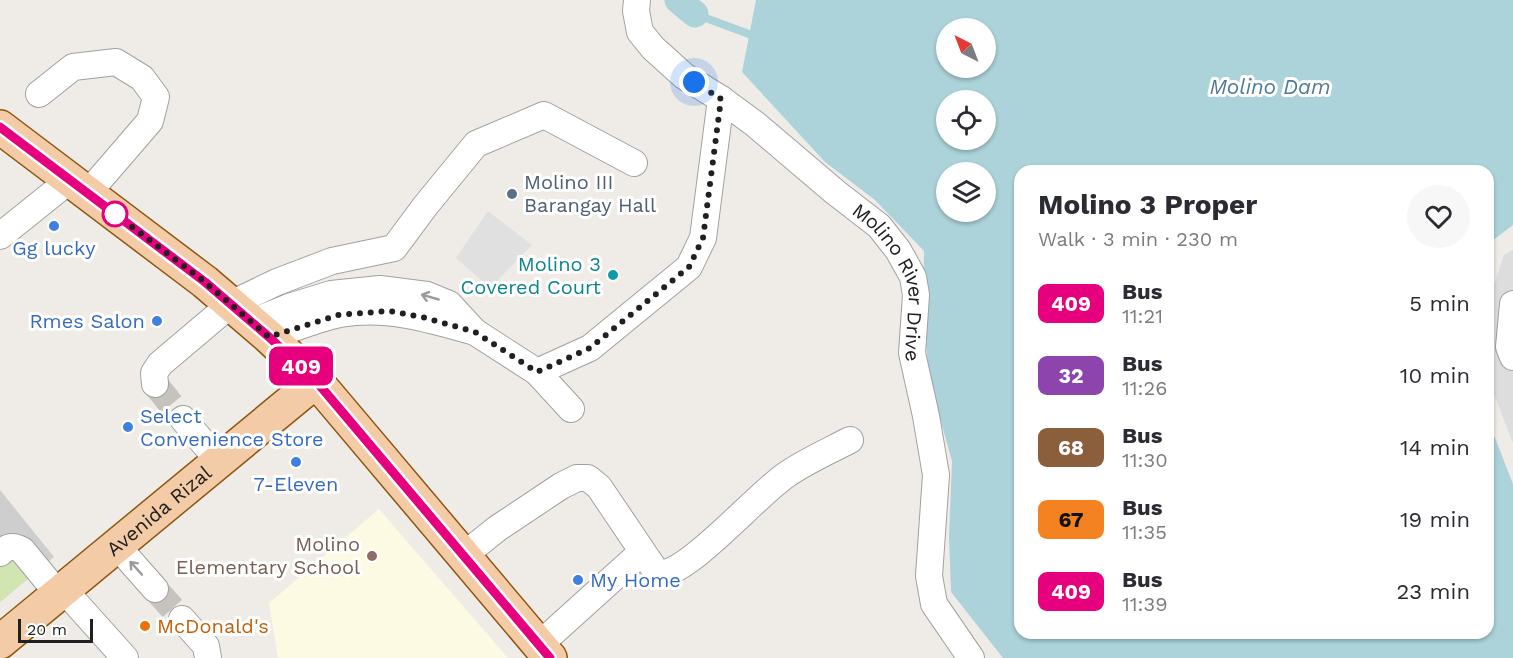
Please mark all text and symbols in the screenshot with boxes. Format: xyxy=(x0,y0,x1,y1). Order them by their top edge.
north arrow xyxy=(936,18,996,78)
map controls xyxy=(936,18,996,222)
your location xyxy=(679,67,709,97)
water label: Molino Dam xyxy=(1209,74,1331,99)
button: locate xyxy=(936,90,996,150)
button: layers xyxy=(936,162,996,222)
place label: Molino III Barangay Hall xyxy=(524,170,656,217)
button: heart xyxy=(1407,185,1470,248)
marker: Molino III Barangay Hall xyxy=(505,187,519,201)
text: Molino 3 Proper xyxy=(1038,188,1257,221)
street label: Molino River Drive xyxy=(848,198,928,364)
unlabelled marker xyxy=(102,201,128,227)
marker: Gg lucky xyxy=(47,219,61,233)
text: Walk · 3 min · 230 m xyxy=(1038,227,1238,251)
place label: Gg lucky xyxy=(12,236,96,260)
place label: Molino 3 Covered Court xyxy=(461,252,602,299)
marker: Molino 3 Covered Court xyxy=(606,268,620,282)
text: Bus xyxy=(1122,279,1162,304)
one-way arrow xyxy=(421,291,440,302)
text: 409 xyxy=(1051,291,1091,316)
text: 5 min xyxy=(1409,291,1470,316)
text: 11:21 xyxy=(1122,304,1163,328)
place label: Rmes Salon xyxy=(29,309,145,333)
marker: Rmes Salon xyxy=(150,314,164,328)
line badge: 409 xyxy=(266,346,336,386)
text: Bus xyxy=(1122,351,1162,376)
text: 409 xyxy=(281,354,321,379)
text: 32 xyxy=(1059,363,1083,388)
text: 10 min xyxy=(1400,363,1470,388)
text: 11:26 xyxy=(1122,376,1167,400)
place label: Select Convenience Store xyxy=(140,404,324,451)
marker: Select Convenience Store xyxy=(121,420,135,434)
text: Bus xyxy=(1122,423,1162,448)
text: 68 xyxy=(1058,435,1084,460)
text: 14 min xyxy=(1400,435,1470,460)
text: 11:30 xyxy=(1122,448,1168,472)
marker: 7-Eleven xyxy=(289,455,303,469)
street label: Avenida Rizal xyxy=(101,460,216,561)
place label: 7-Eleven xyxy=(254,472,338,496)
text: Bus xyxy=(1122,495,1162,520)
text: 67 xyxy=(1058,507,1084,532)
text: 19 min xyxy=(1400,507,1470,532)
text: 11:35 xyxy=(1122,520,1167,544)
place label: Molino Elementary School xyxy=(176,532,360,579)
marker: Molino Elementary School xyxy=(365,549,379,563)
one-way arrow xyxy=(129,560,143,575)
text: Bus xyxy=(1122,567,1162,592)
place label: My Home xyxy=(590,568,681,592)
marker: My Home xyxy=(571,573,585,587)
text: 409 xyxy=(1051,579,1091,604)
text: 23 min xyxy=(1396,579,1470,604)
text: 11:39 xyxy=(1122,592,1168,616)
place label: McDonald's xyxy=(157,614,269,638)
scale bar xyxy=(18,616,93,644)
marker: McDonald's xyxy=(138,619,152,633)
text: 20 m xyxy=(27,620,67,639)

